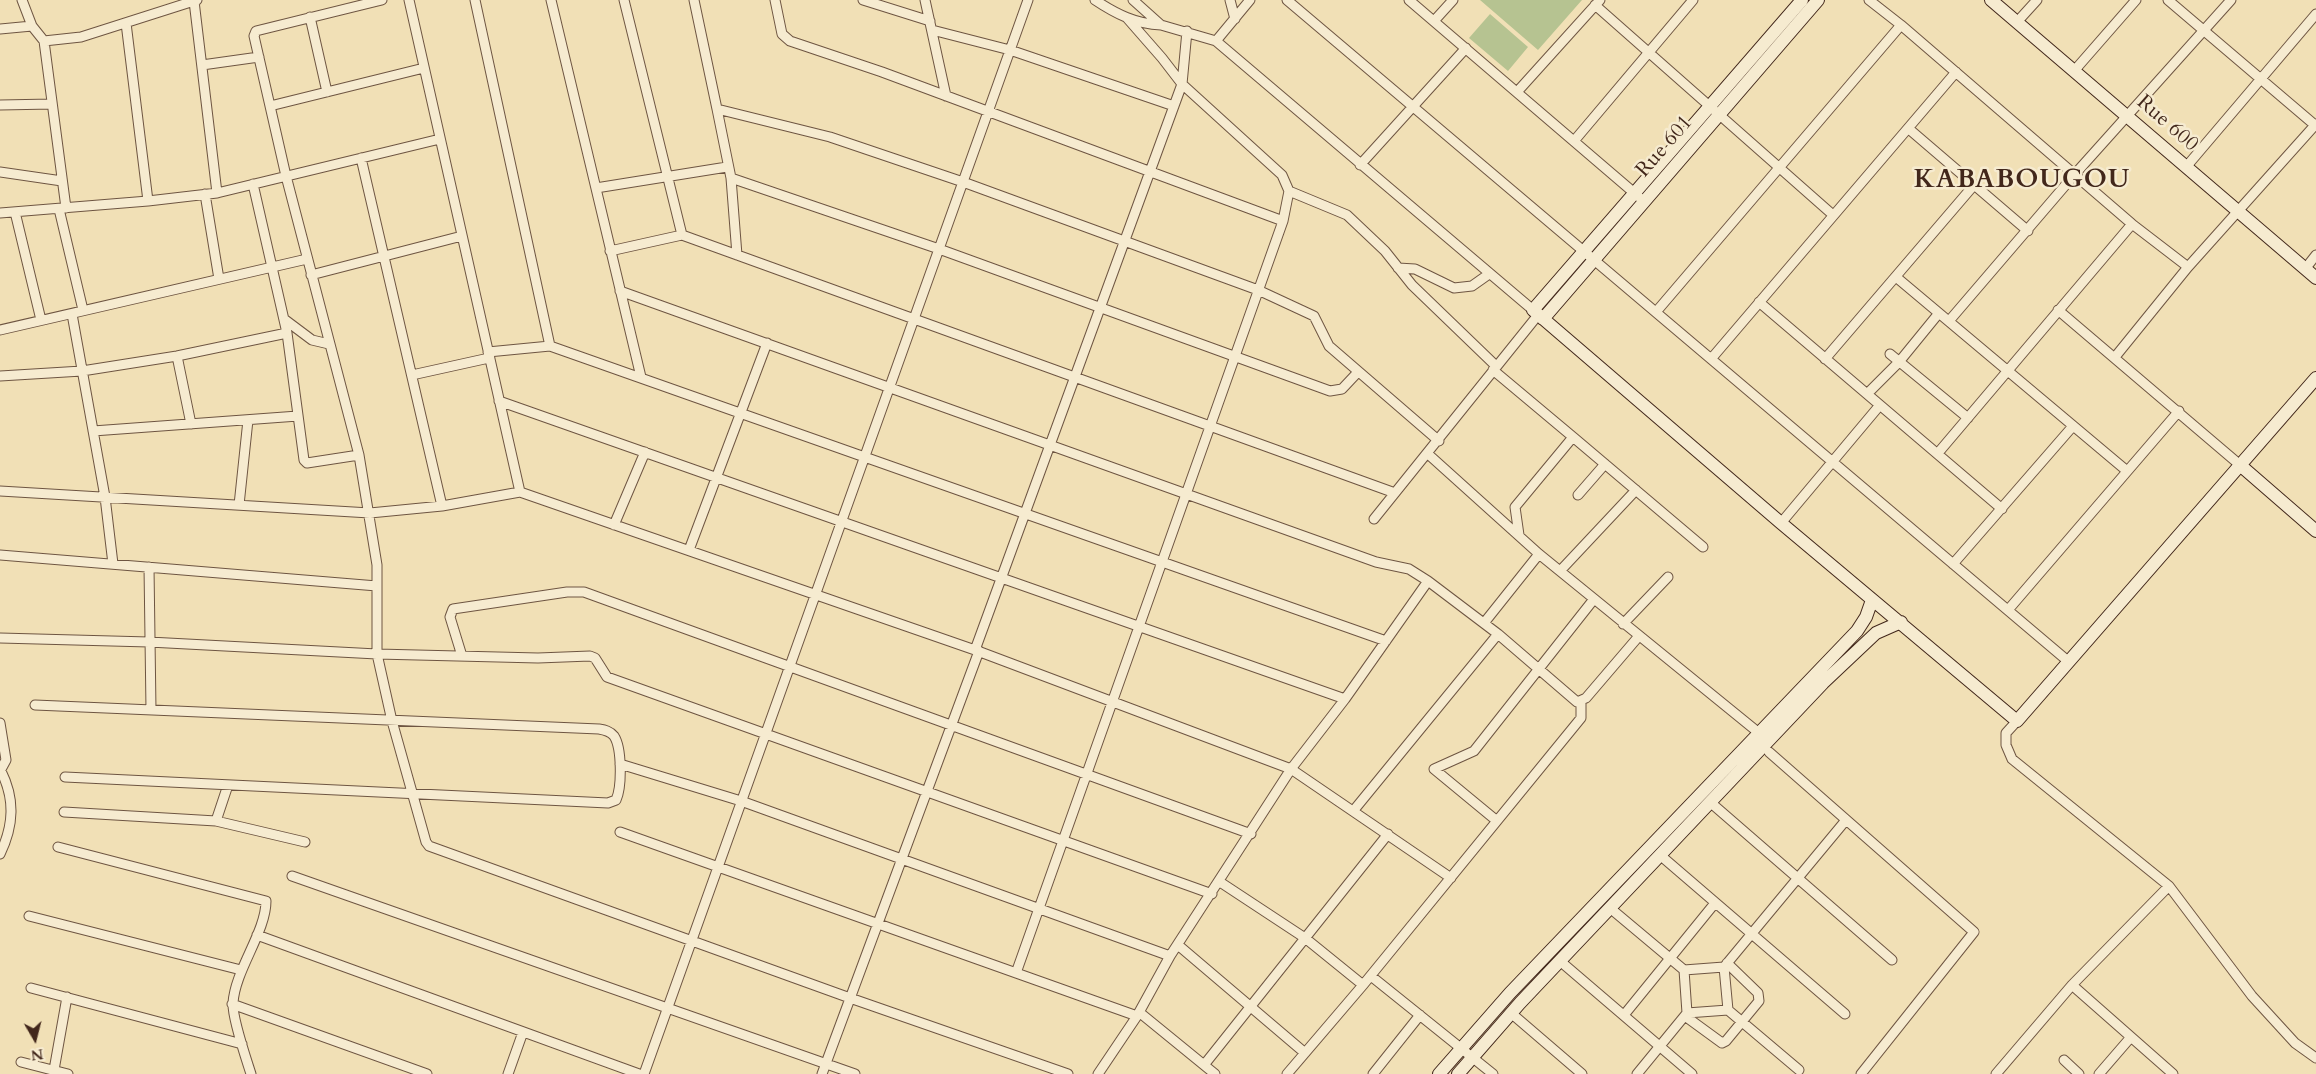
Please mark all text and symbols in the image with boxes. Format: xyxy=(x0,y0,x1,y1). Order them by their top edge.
street label: Rue 600 xyxy=(2131,90,2203,158)
street label: Rue 601 xyxy=(1631,111,1699,183)
district label: KABABOUGOU xyxy=(1913,165,2131,197)
north arrow xyxy=(10,1014,60,1064)
text: N xyxy=(30,1044,44,1065)

